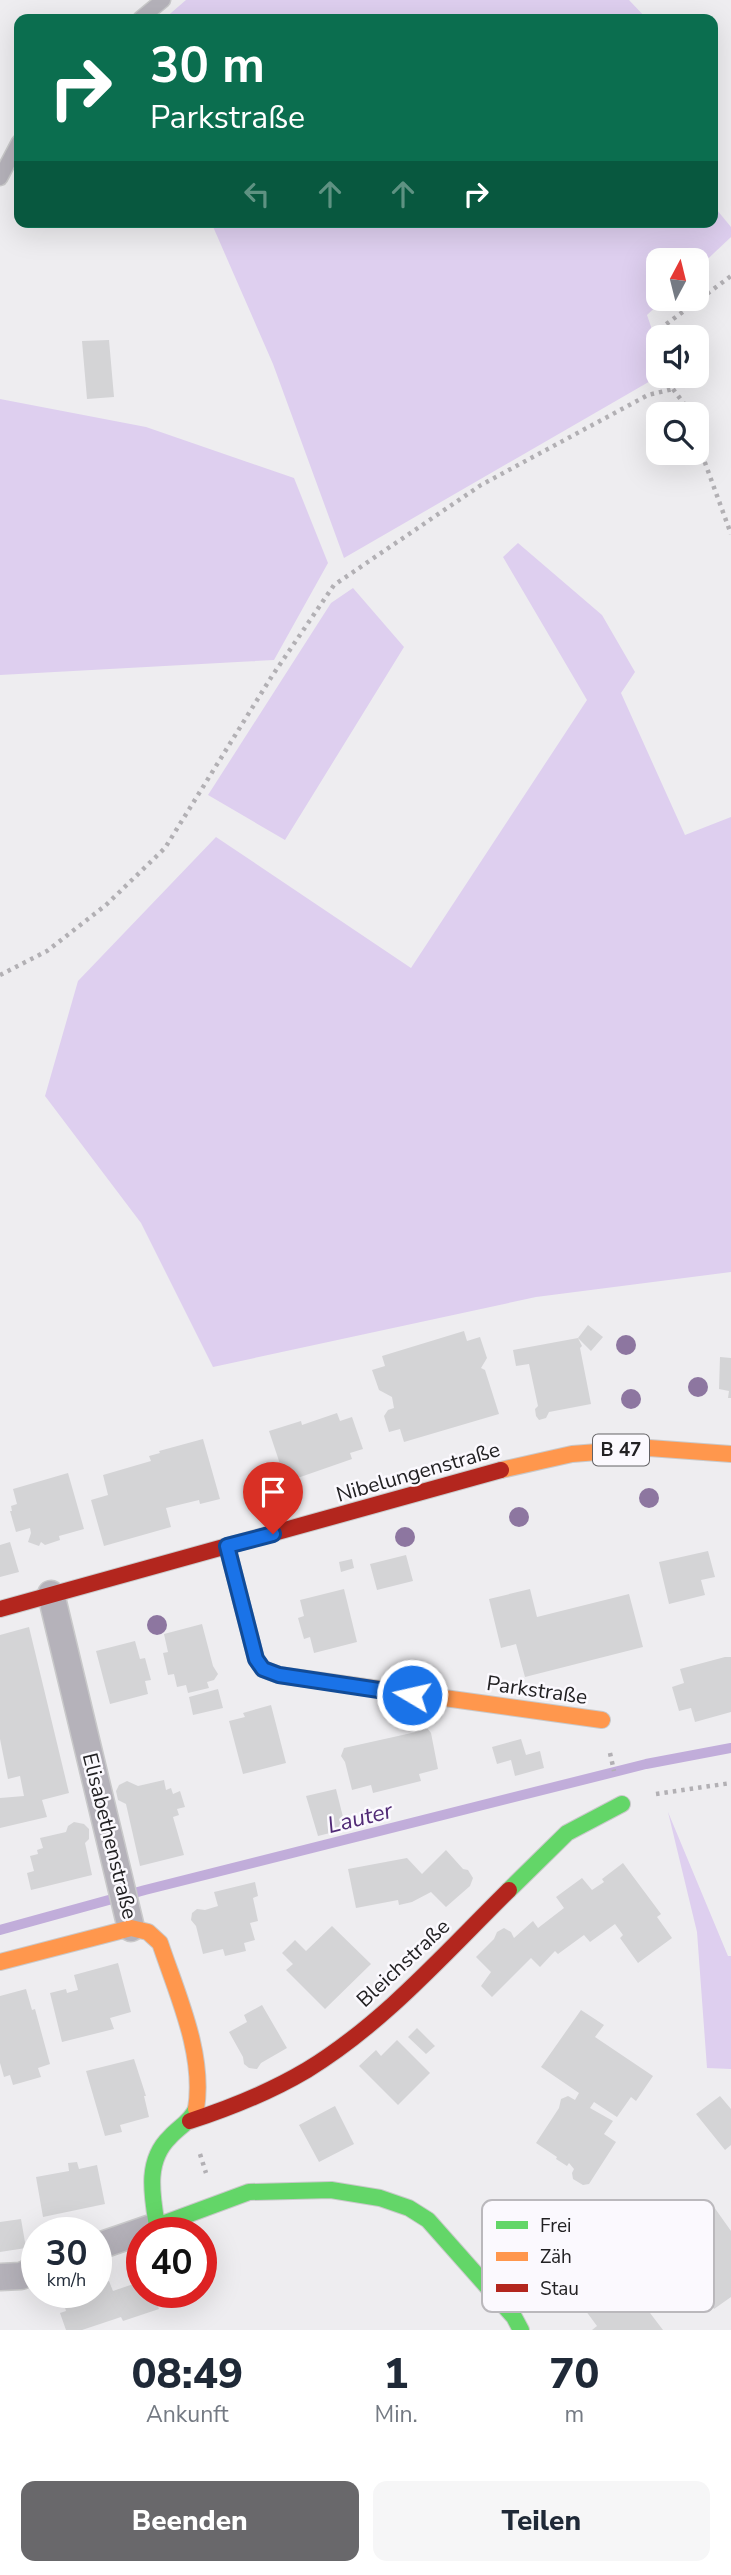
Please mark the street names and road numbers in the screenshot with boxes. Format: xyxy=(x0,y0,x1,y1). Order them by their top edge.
road number: B 47 xyxy=(593,1434,649,1466)
street label: Nibelungenstraße xyxy=(333,1435,503,1509)
street label: Parkstraße xyxy=(485,1669,589,1711)
street label: Elisabethenstraße xyxy=(76,1750,144,1922)
street label: Bleichstraße xyxy=(350,1913,456,2013)

